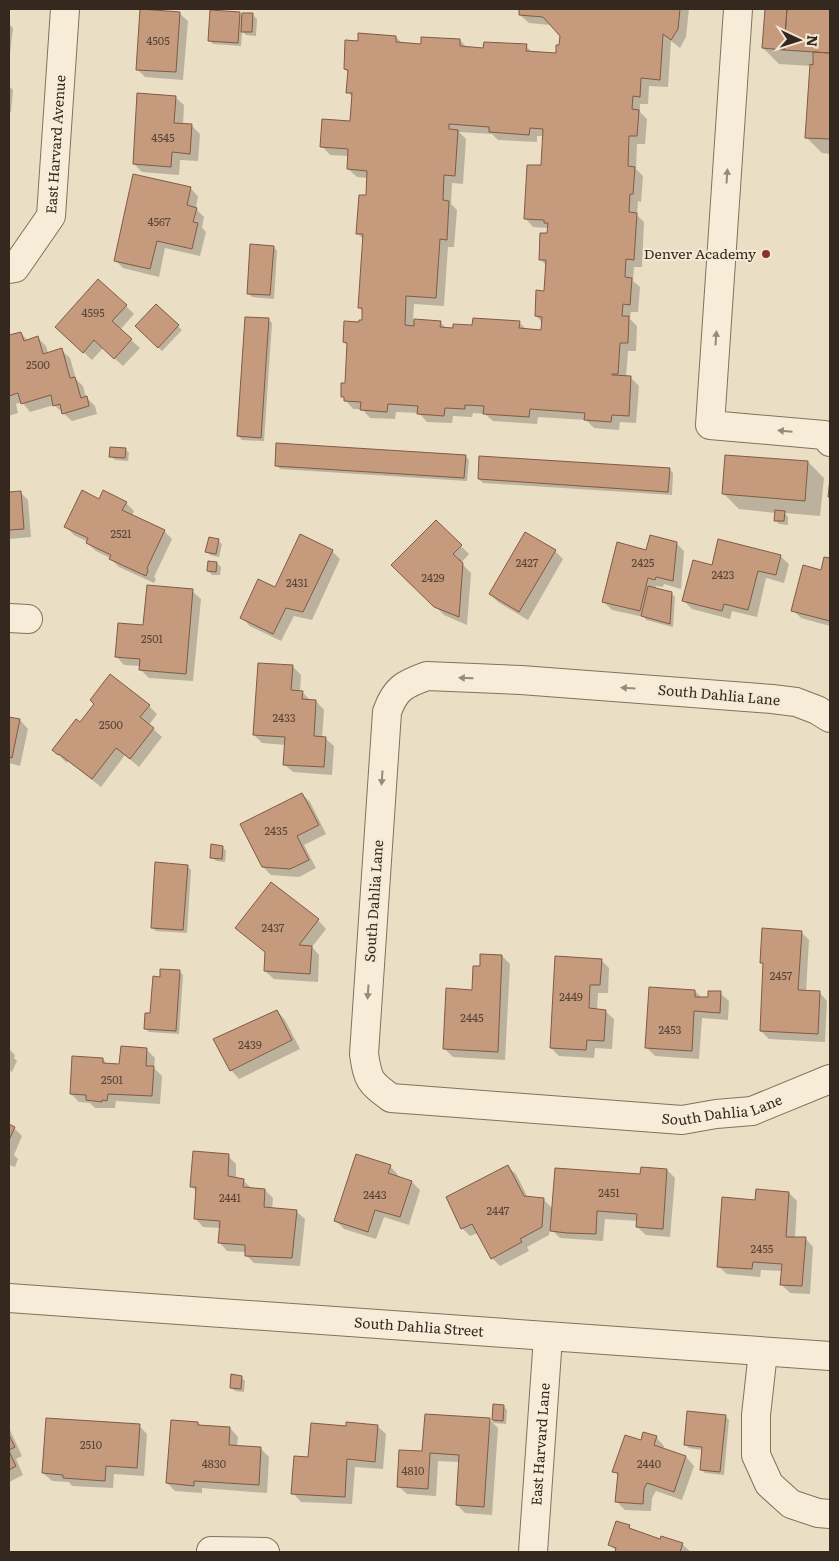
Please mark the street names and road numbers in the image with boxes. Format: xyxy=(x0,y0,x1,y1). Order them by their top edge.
street label: East Harvard Avenue xyxy=(40,74,70,215)
street label: South Dahlia Lane xyxy=(657,679,781,709)
street label: South Dahlia Lane xyxy=(359,839,387,963)
street label: South Dahlia Lane xyxy=(661,1089,785,1130)
street label: South Dahlia Street xyxy=(353,1311,485,1341)
street label: East Harvard Lane xyxy=(525,1382,554,1506)

